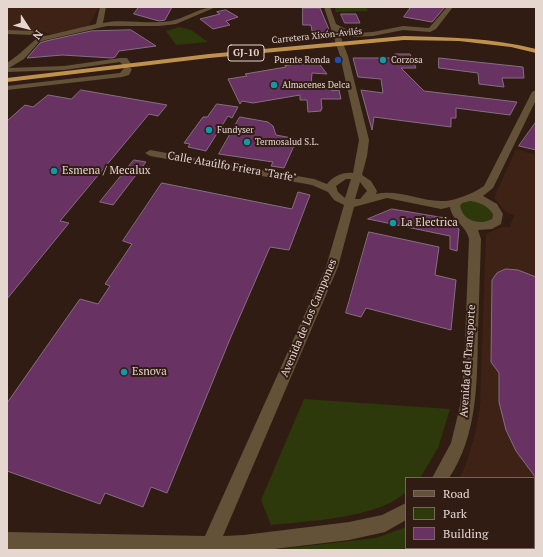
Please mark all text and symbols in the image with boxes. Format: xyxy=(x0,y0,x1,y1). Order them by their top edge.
north arrow xyxy=(8,8,48,48)
street label: Carretera Xixón-Avilés xyxy=(271,26,363,46)
text: N xyxy=(30,28,46,43)
road number: GJ-10 xyxy=(228,45,264,61)
place label: Puente Ronda xyxy=(274,55,330,65)
marker: Puente Ronda xyxy=(333,55,343,65)
marker: Corzosa xyxy=(378,55,388,65)
place label: Corzosa xyxy=(391,55,423,65)
marker: Almacenes Delca xyxy=(269,80,279,90)
place label: Almacenes Delca xyxy=(282,80,350,90)
marker: Fundyser xyxy=(204,125,214,135)
place label: Fundyser xyxy=(217,125,254,135)
marker: Termosalud S.L. xyxy=(242,137,252,147)
place label: Termosalud S.L. xyxy=(255,137,319,147)
street label: Calle Ataúlfo Friera "Tarfe" xyxy=(166,149,298,185)
place label: Esmena / Mecalux xyxy=(62,164,150,178)
marker: Esmena / Mecalux xyxy=(49,166,59,176)
place label: La Electrica xyxy=(401,216,458,230)
marker: La Electrica xyxy=(388,218,398,228)
street label: Avenida de Los Campones xyxy=(278,257,340,379)
street label: Avenida del Transporte xyxy=(457,304,479,418)
place label: Esnova xyxy=(132,365,167,379)
marker: Esnova xyxy=(119,367,129,377)
legend xyxy=(405,477,535,549)
text: Road xyxy=(443,486,470,501)
text: Park xyxy=(443,506,467,521)
text: Building xyxy=(443,526,488,541)

